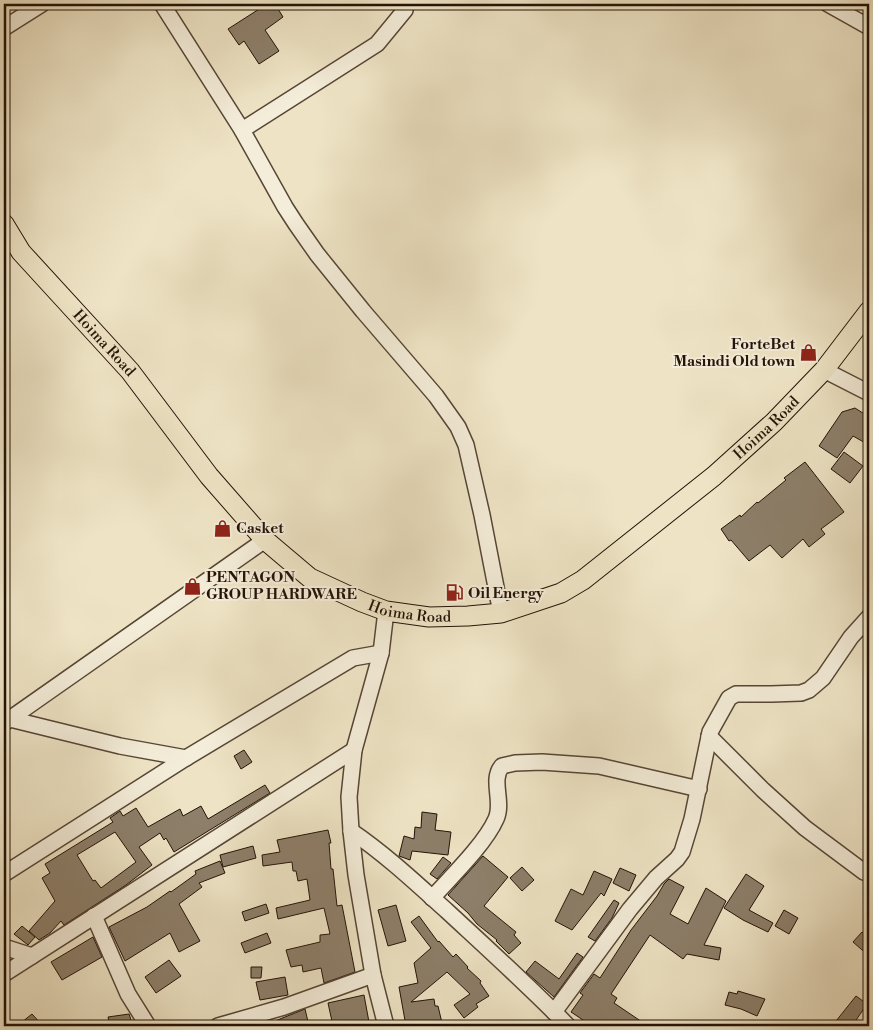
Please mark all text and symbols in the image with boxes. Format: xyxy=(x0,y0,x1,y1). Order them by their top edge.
street label: Hoima Road xyxy=(68,306,140,381)
place label: ForteBet Masindi Old town xyxy=(673,335,796,371)
shop icon: ForteBet Masindi Old town xyxy=(799,343,819,363)
street label: Hoima Road xyxy=(730,392,804,464)
shop icon: Casket xyxy=(212,518,232,538)
place label: Casket xyxy=(236,519,284,538)
place label: PENTAGON GROUP HARDWARE xyxy=(206,568,357,604)
shop icon: PENTAGON GROUP HARDWARE xyxy=(182,576,202,596)
fuel station icon: Oil Energy xyxy=(444,583,464,603)
place label: Oil Energy xyxy=(468,584,544,603)
street label: Hoima Road xyxy=(365,596,452,627)

